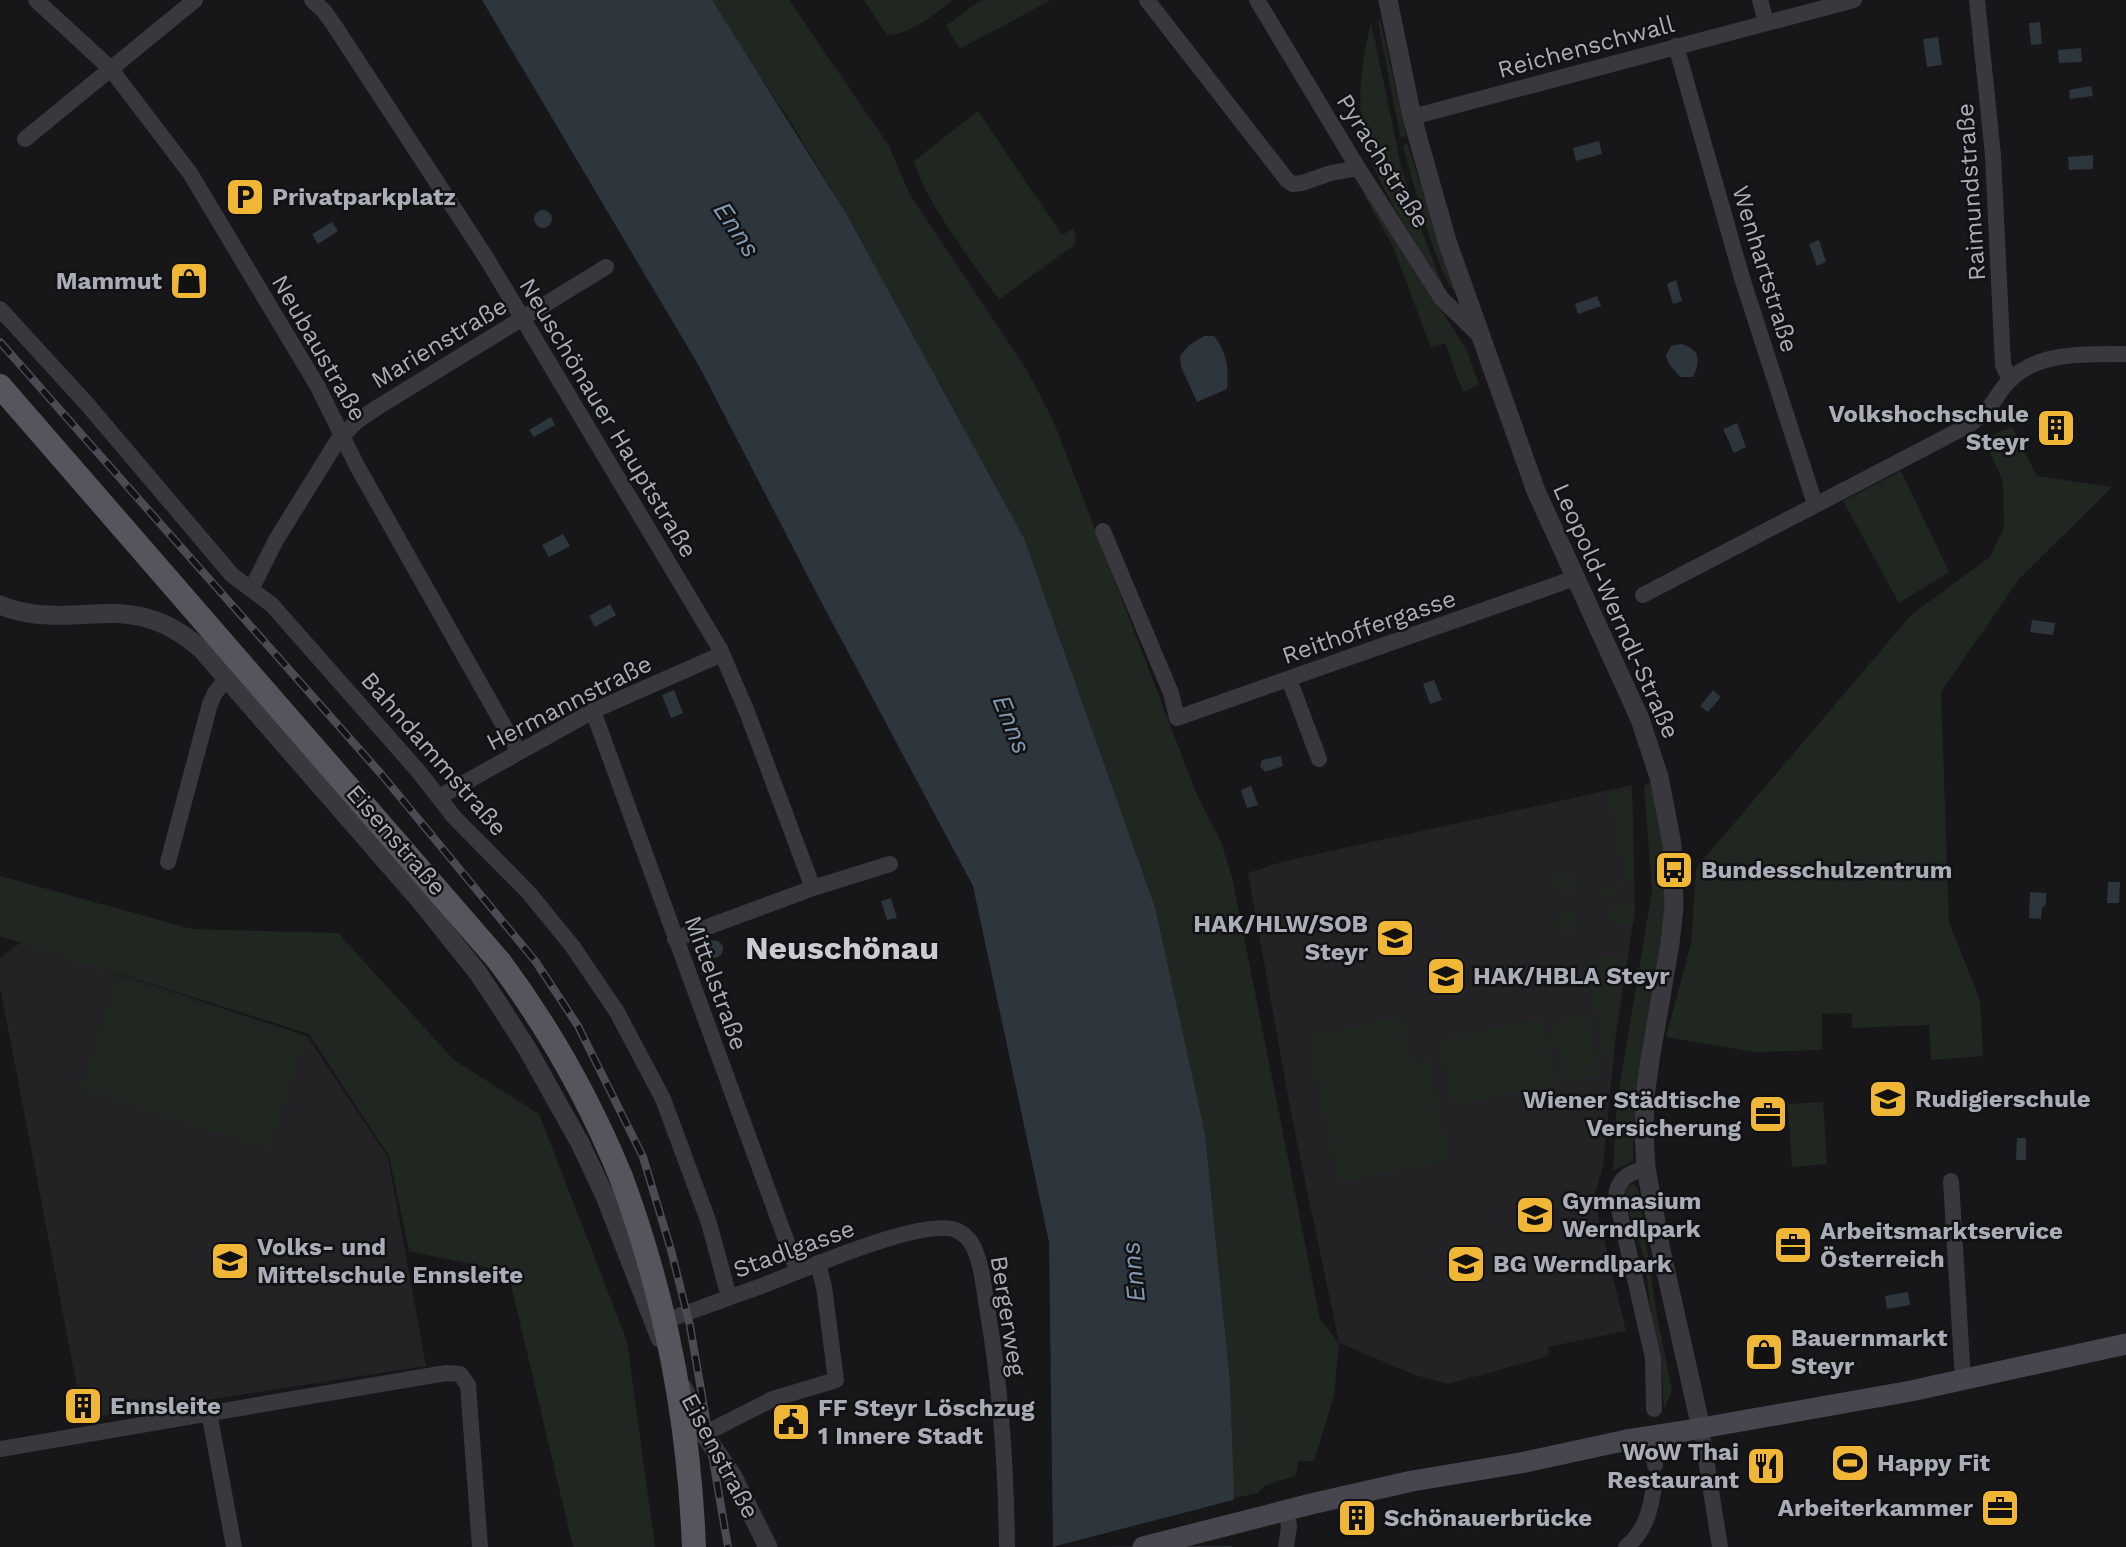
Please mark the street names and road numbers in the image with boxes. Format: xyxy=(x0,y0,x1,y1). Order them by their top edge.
street label: Reichenschwall xyxy=(1495,10,1678,84)
street label: Pyrachstraße xyxy=(1331,89,1435,233)
street label: Raimundstraße xyxy=(1951,102,1991,282)
street label: Wenhartstraße xyxy=(1726,182,1804,356)
street label: Neubaustraße xyxy=(266,270,372,426)
street label: Neuschönauer Hauptstraße xyxy=(513,273,703,563)
street label: Marienstraße xyxy=(366,292,512,394)
street label: Leopold-Werndl-Straße xyxy=(1547,479,1685,743)
street label: Reithoffergasse xyxy=(1278,584,1460,670)
street label: Hermannstraße xyxy=(482,649,656,757)
street label: Bahndammstraße xyxy=(355,666,513,842)
street label: Eisenstraße xyxy=(340,779,452,901)
street label: Mittelstraße xyxy=(679,912,753,1054)
street label: Stadlgasse xyxy=(730,1214,858,1284)
street label: Bergerweg xyxy=(985,1254,1031,1378)
street label: Eisenstraße xyxy=(675,1389,765,1523)

